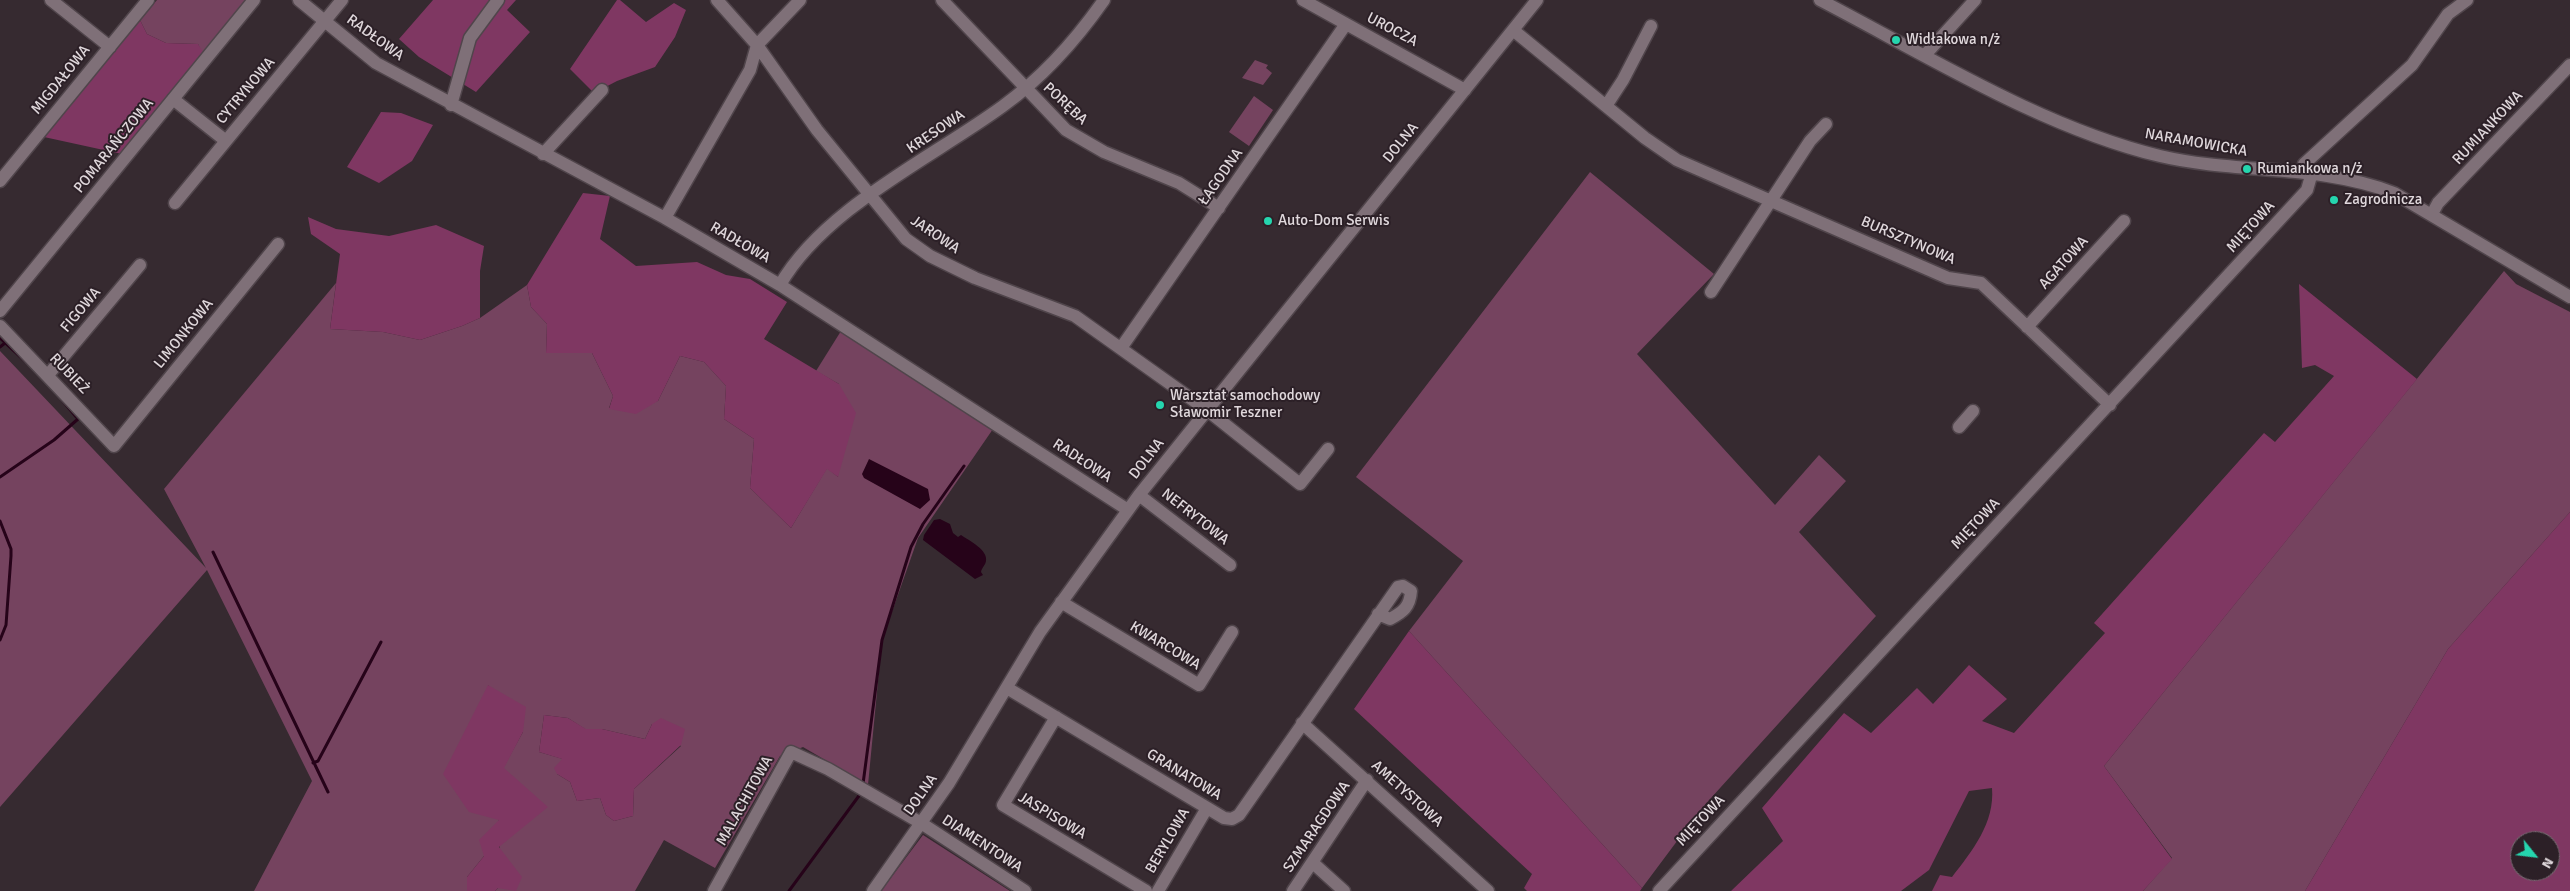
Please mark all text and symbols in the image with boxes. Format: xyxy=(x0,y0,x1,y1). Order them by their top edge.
street label: UROCZA xyxy=(1363,9,1421,51)
street label: RADŁOWA xyxy=(343,11,407,65)
place label: Widłakowa n/ż xyxy=(1906,31,2000,49)
marker: Widłakowa n/ż xyxy=(1890,34,1902,46)
street label: MIGDAŁOWA xyxy=(28,42,94,118)
street label: CYTRYNOWA xyxy=(213,54,279,128)
street label: PORĘBA xyxy=(1039,79,1091,129)
street label: RUMIANKOWA xyxy=(2449,87,2527,169)
street label: POMARAŃCZOWA xyxy=(70,95,158,197)
street label: KRESOWA xyxy=(904,106,968,158)
street label: DOLNA xyxy=(1379,119,1423,167)
street label: NARAMOWICKA xyxy=(2143,125,2249,161)
street label: ŁAGODNA xyxy=(1195,145,1247,209)
place label: Rumiankowa n/ż xyxy=(2257,160,2362,178)
marker: Rumiankowa n/ż xyxy=(2241,163,2253,175)
place label: Zagrodnicza xyxy=(2344,191,2422,209)
marker: Zagrodnicza xyxy=(2328,194,2340,206)
street label: MIĘTOWA xyxy=(2223,197,2279,257)
street label: JAROWA xyxy=(907,212,963,258)
place label: Auto-Dom Serwis xyxy=(1278,212,1389,230)
street label: BURSZTYNOWA xyxy=(1858,213,1958,269)
marker: Auto-Dom Serwis xyxy=(1262,215,1274,227)
street label: RADŁOWA xyxy=(707,219,773,267)
street label: AGATOWA xyxy=(2036,233,2092,293)
street label: FIGOWA xyxy=(57,284,105,336)
street label: LIMONKOWA xyxy=(150,296,218,372)
street label: RUBIEŻ xyxy=(45,350,93,398)
place label: Warsztat samochodowy Sławomir Teszner xyxy=(1170,387,1320,422)
marker: Warsztat samochodowy Sławomir Teszner xyxy=(1154,399,1166,411)
street label: RADŁOWA xyxy=(1049,435,1115,487)
street label: DOLNA xyxy=(1126,435,1168,483)
street label: NEFRYTOWA xyxy=(1158,485,1232,549)
street label: MIĘTOWA xyxy=(1948,495,2004,553)
street label: KWARCOWA xyxy=(1126,618,1204,674)
street label: GRANATOWA xyxy=(1143,746,1225,804)
street label: MALACHITOWA xyxy=(713,753,777,849)
street label: AMETYSTOWA xyxy=(1367,757,1447,831)
street label: DOLNA xyxy=(900,771,942,819)
street label: SZMARAGDOWA xyxy=(1280,778,1354,876)
street label: JASPISOWA xyxy=(1015,789,1089,843)
street label: MIĘTOWA xyxy=(1673,792,1729,850)
street label: BERYLOWA xyxy=(1142,805,1194,877)
street label: DIAMENTOWA xyxy=(938,811,1026,877)
north arrow xyxy=(2510,831,2560,881)
text: N xyxy=(2538,855,2557,871)

